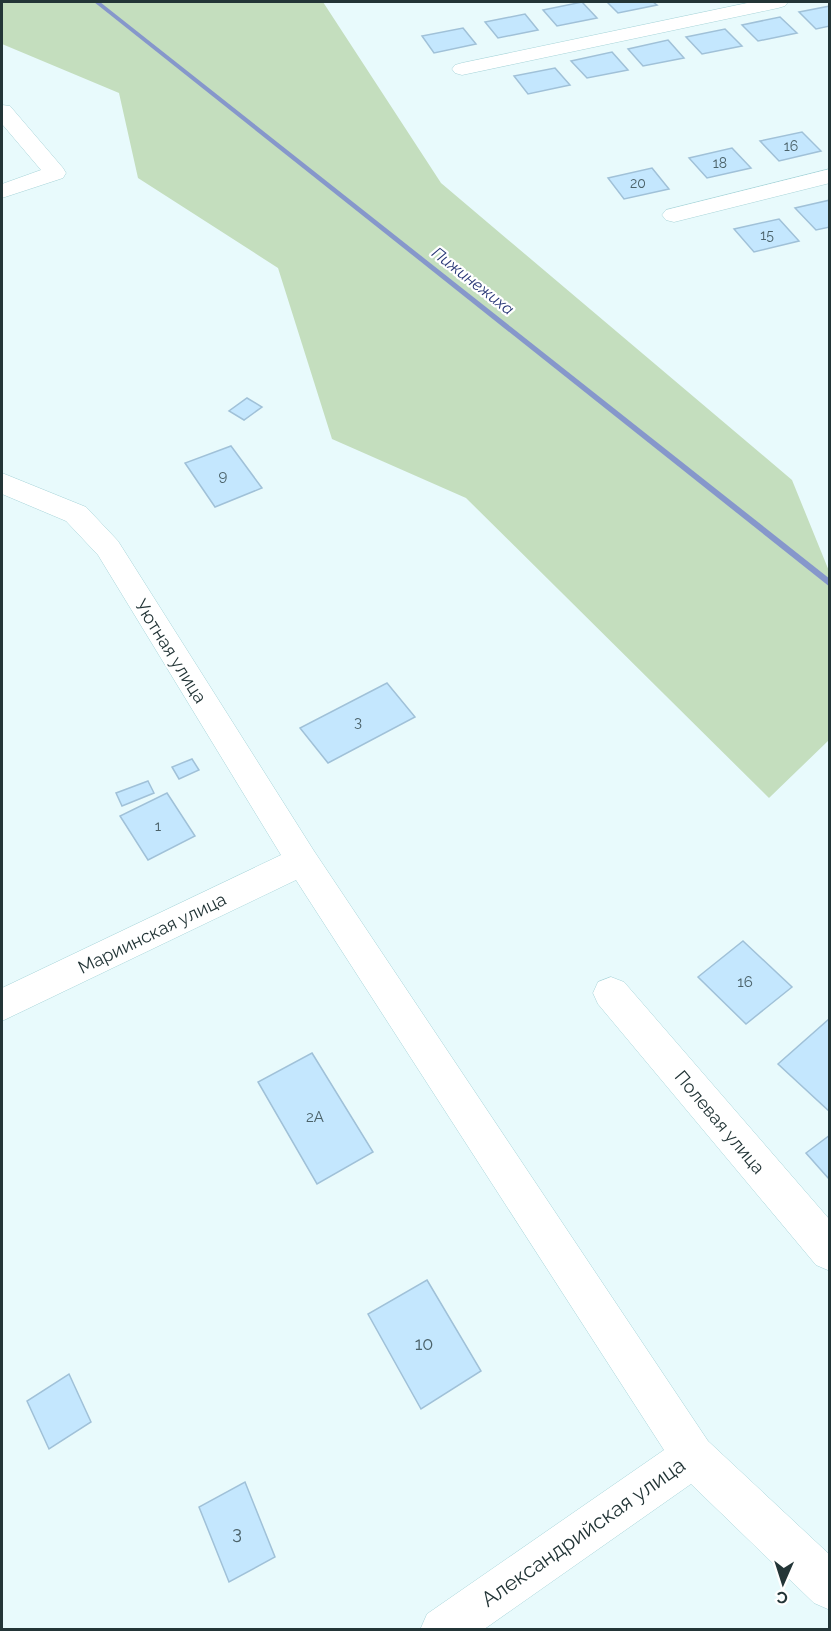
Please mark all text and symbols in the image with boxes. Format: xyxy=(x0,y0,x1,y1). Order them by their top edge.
house number: 16 xyxy=(784,138,798,154)
house number: 18 xyxy=(713,155,727,171)
house number: 20 xyxy=(630,175,646,191)
house number: 15 xyxy=(760,227,774,243)
water label: Пижинежиха xyxy=(428,243,518,319)
house number: 9 xyxy=(219,467,228,485)
street label: Уютная улица xyxy=(131,595,211,707)
house number: 3 xyxy=(354,713,362,731)
house number: 1 xyxy=(155,817,162,835)
street label: Мариинская улица xyxy=(75,888,229,978)
house number: 16 xyxy=(737,973,753,991)
street label: Полевая улица xyxy=(671,1066,769,1178)
house number: 2А xyxy=(306,1108,324,1126)
house number: 10 xyxy=(415,1333,433,1354)
street label: Александрийская улица xyxy=(476,1452,690,1612)
house number: 3 xyxy=(232,1522,242,1543)
north arrow xyxy=(753,1553,813,1613)
text: С xyxy=(776,1588,788,1607)

